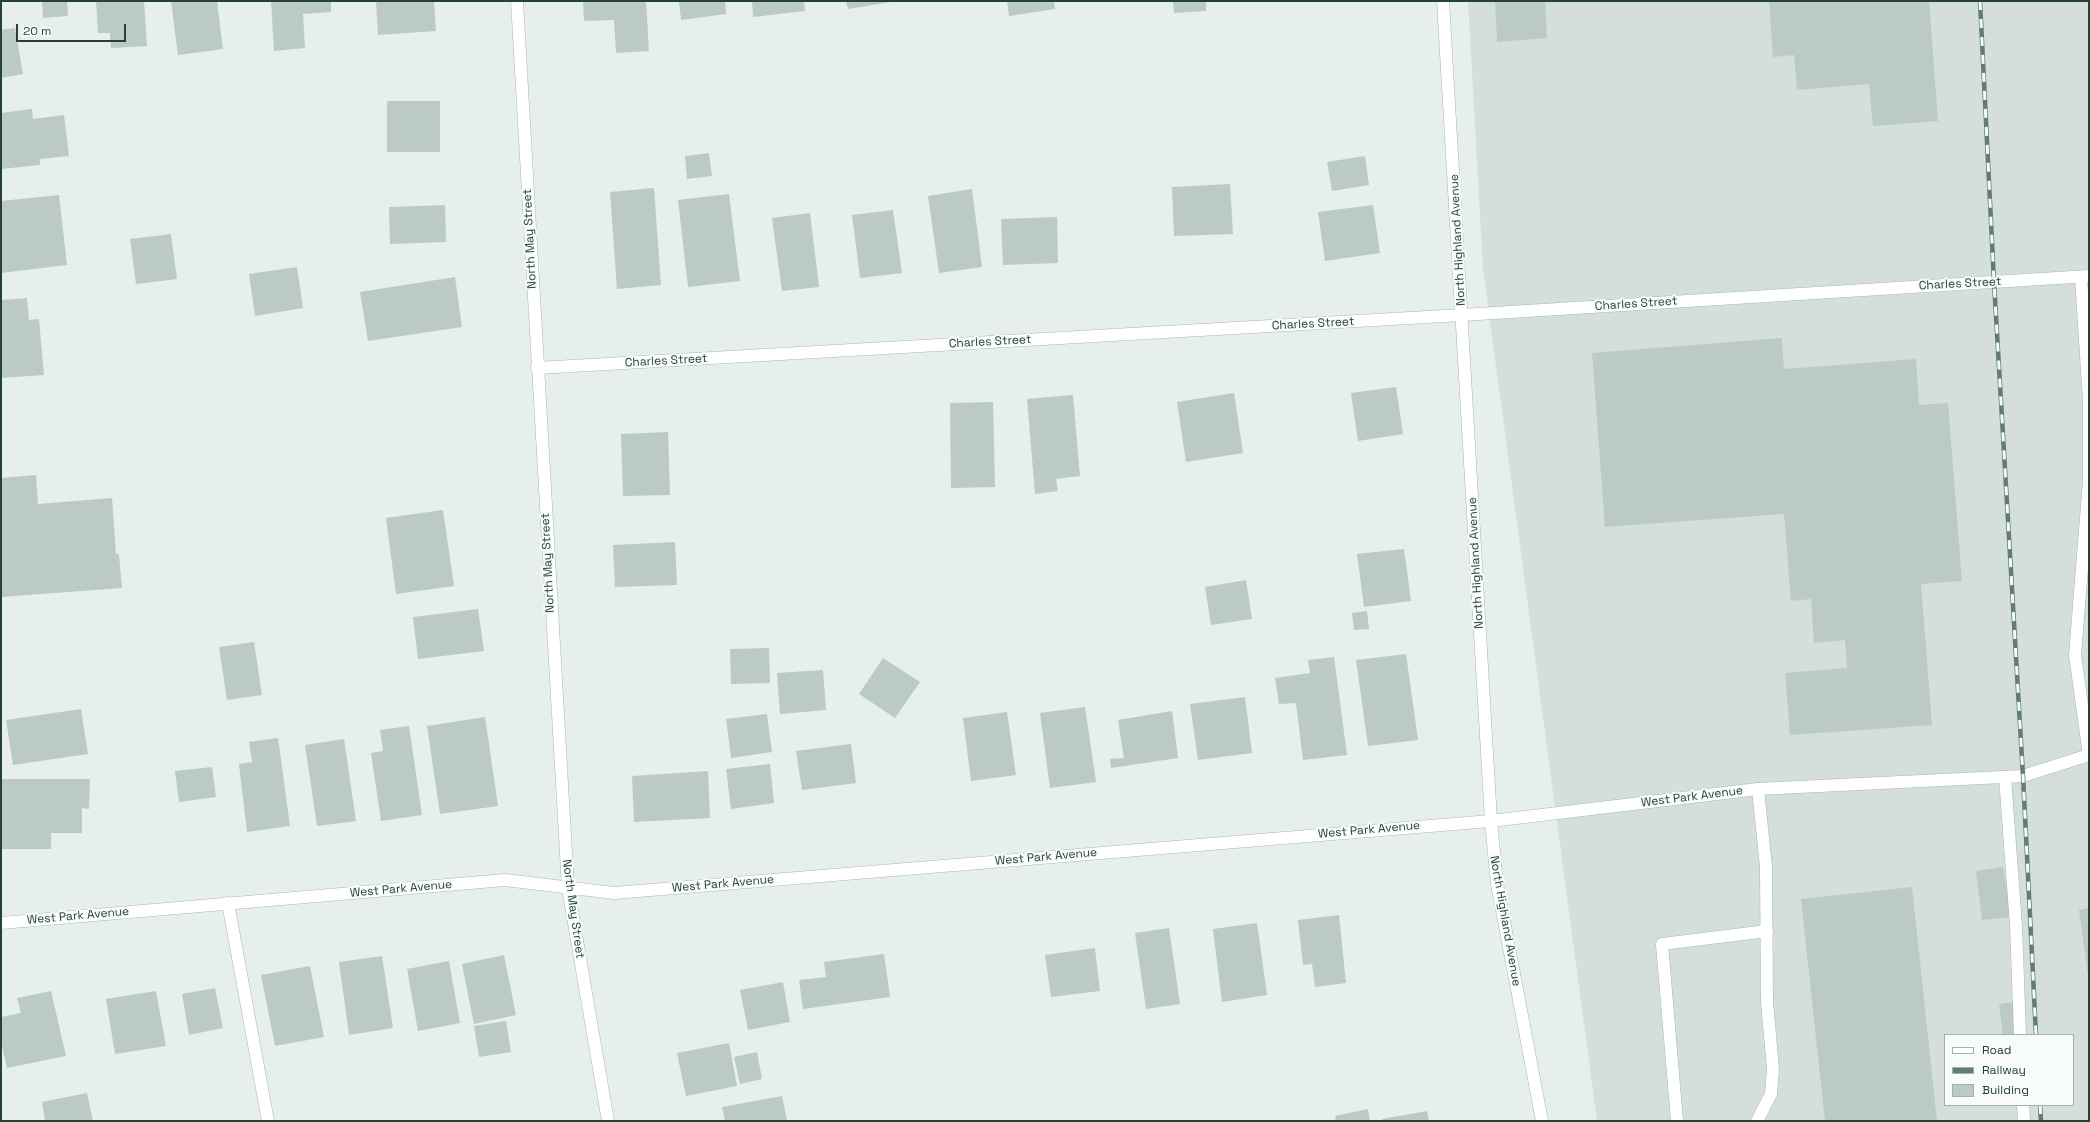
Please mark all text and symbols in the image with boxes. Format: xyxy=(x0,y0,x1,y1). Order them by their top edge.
scale bar xyxy=(18,16,128,42)
text: 20 m xyxy=(23,23,51,39)
street label: North Highland Avenue xyxy=(1447,174,1469,306)
street label: North May Street xyxy=(520,189,540,289)
street label: Charles Street xyxy=(1918,275,2002,293)
street label: Charles Street xyxy=(1594,294,1678,314)
street label: Charles Street xyxy=(1271,315,1355,333)
street label: Charles Street xyxy=(948,333,1032,351)
street label: Charles Street xyxy=(624,352,708,370)
street label: North Highland Avenue xyxy=(1465,497,1487,629)
street label: North May Street xyxy=(538,513,558,613)
street label: West Park Avenue xyxy=(1640,784,1744,810)
street label: West Park Avenue xyxy=(1317,818,1421,842)
street label: West Park Avenue xyxy=(994,845,1098,869)
street label: North Highland Avenue xyxy=(1486,855,1524,987)
street label: North May Street xyxy=(559,858,587,960)
street label: West Park Avenue xyxy=(671,872,775,896)
street label: West Park Avenue xyxy=(349,877,453,901)
street label: West Park Avenue xyxy=(26,904,130,928)
legend xyxy=(1944,1034,2074,1106)
text: Road xyxy=(1982,1042,2011,1058)
text: Railway xyxy=(1982,1062,2026,1078)
text: Building xyxy=(1982,1082,2029,1098)

